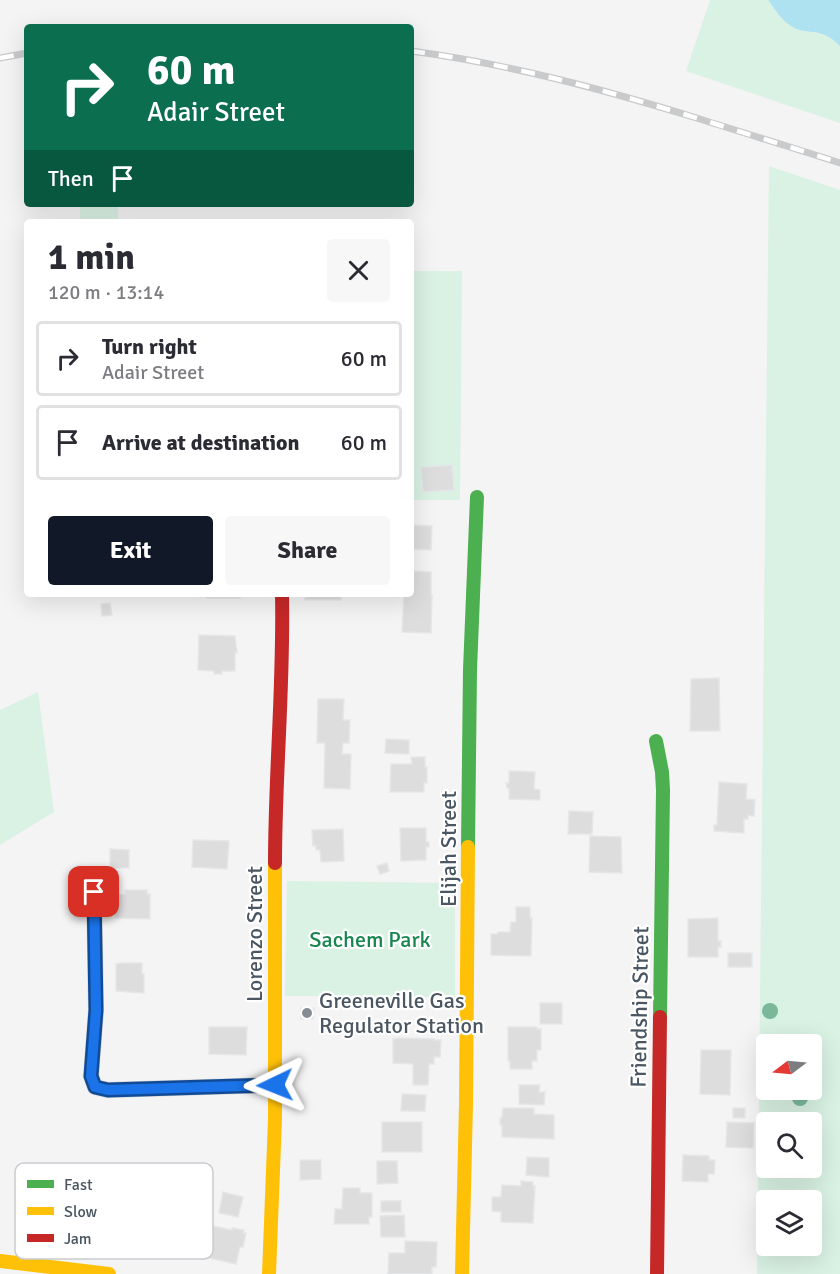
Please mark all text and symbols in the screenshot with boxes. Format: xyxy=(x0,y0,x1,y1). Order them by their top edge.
text: 60 m xyxy=(147,45,236,96)
icon: right xyxy=(48,48,126,126)
text: Adair Street xyxy=(147,96,285,129)
icon: arrive xyxy=(106,162,139,195)
text: Then xyxy=(48,165,94,192)
text: 1 min xyxy=(48,235,135,280)
button: close xyxy=(327,239,390,302)
text: 120 m · 13:14 xyxy=(48,280,164,305)
text: Turn right xyxy=(102,333,197,360)
icon: right xyxy=(51,342,84,375)
text: 60 m xyxy=(341,345,387,372)
text: Adair Street xyxy=(102,360,204,385)
icon: arrive xyxy=(51,426,84,459)
text: Arrive at destination xyxy=(102,429,299,456)
text: 60 m xyxy=(341,429,387,456)
button: Exit xyxy=(48,516,213,585)
button: Share xyxy=(225,516,390,585)
street label: Elijah Street xyxy=(435,791,462,907)
pin xyxy=(68,866,119,917)
street label: Lorenzo Street xyxy=(241,866,268,1002)
icon: arrive xyxy=(77,875,110,908)
park label: Sachem Park xyxy=(309,926,431,953)
street label: Friendship Street xyxy=(625,926,654,1088)
place label: Greeneville Gas Regulator Station xyxy=(319,987,484,1039)
marker: Greeneville Gas Regulator Station xyxy=(300,1006,314,1020)
north arrow xyxy=(756,1034,822,1100)
map controls xyxy=(756,1034,822,1256)
position arrow xyxy=(243,1053,307,1117)
button: search xyxy=(756,1112,822,1178)
legend xyxy=(15,1163,213,1259)
text: Fast xyxy=(64,1175,93,1195)
button: layers xyxy=(756,1190,822,1256)
text: Slow xyxy=(64,1202,98,1222)
text: Jam xyxy=(64,1229,92,1249)

